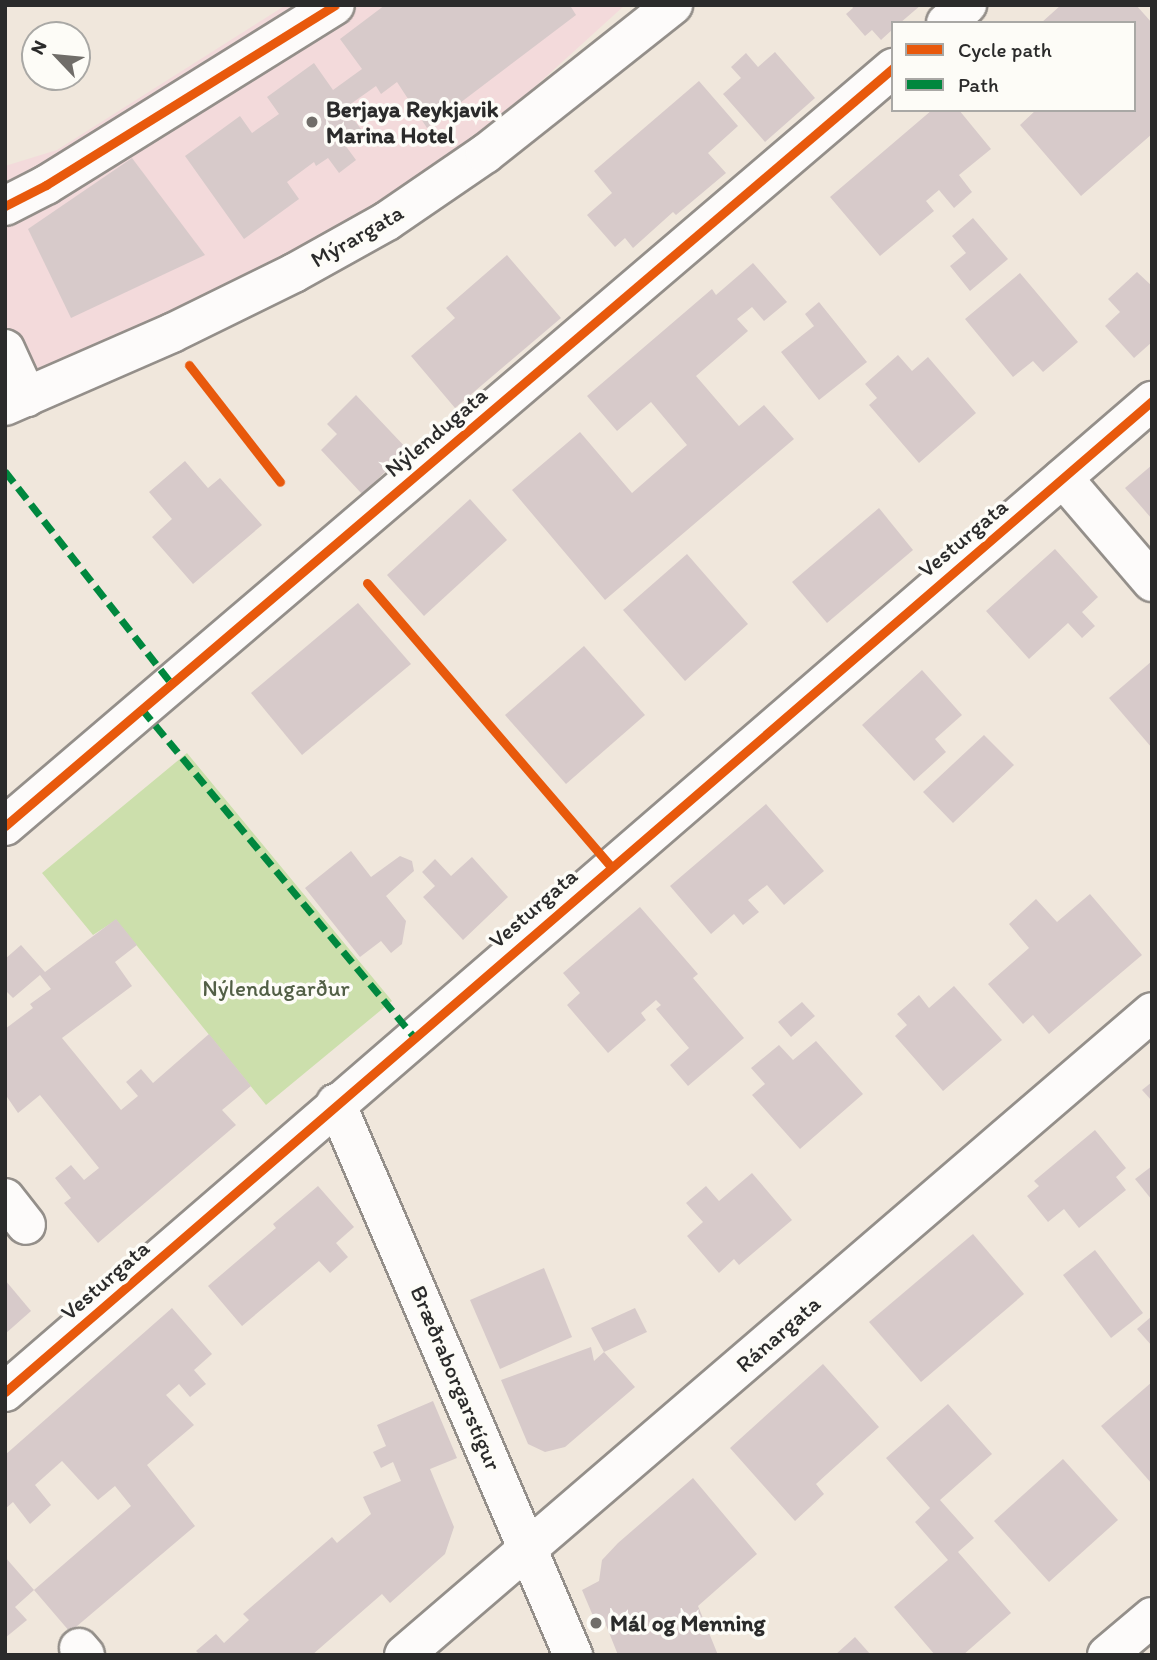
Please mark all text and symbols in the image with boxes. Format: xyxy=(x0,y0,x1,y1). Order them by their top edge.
north arrow xyxy=(21,21,91,91)
legend xyxy=(891,21,1136,112)
text: N xyxy=(25,37,52,58)
text: Cycle path xyxy=(958,37,1052,62)
text: Path xyxy=(958,72,999,97)
place label: Berjaya Reykjavik Marina Hotel xyxy=(326,95,498,149)
marker: Berjaya Reykjavik Marina Hotel xyxy=(304,114,320,130)
street label: Mýrargata xyxy=(306,198,408,274)
street label: Nýlendugata xyxy=(379,381,493,483)
street label: Vesturgata xyxy=(913,493,1013,583)
street label: Vesturgata xyxy=(483,862,583,954)
park label: Nýlendugarður xyxy=(202,974,350,1002)
street label: Vesturgata xyxy=(55,1234,155,1326)
street label: Bræðraborgarstígur xyxy=(405,1281,507,1475)
street label: Ránargata xyxy=(730,1290,826,1378)
place label: Mál og Menning xyxy=(610,1609,766,1637)
marker: Mál og Menning xyxy=(588,1615,604,1631)

